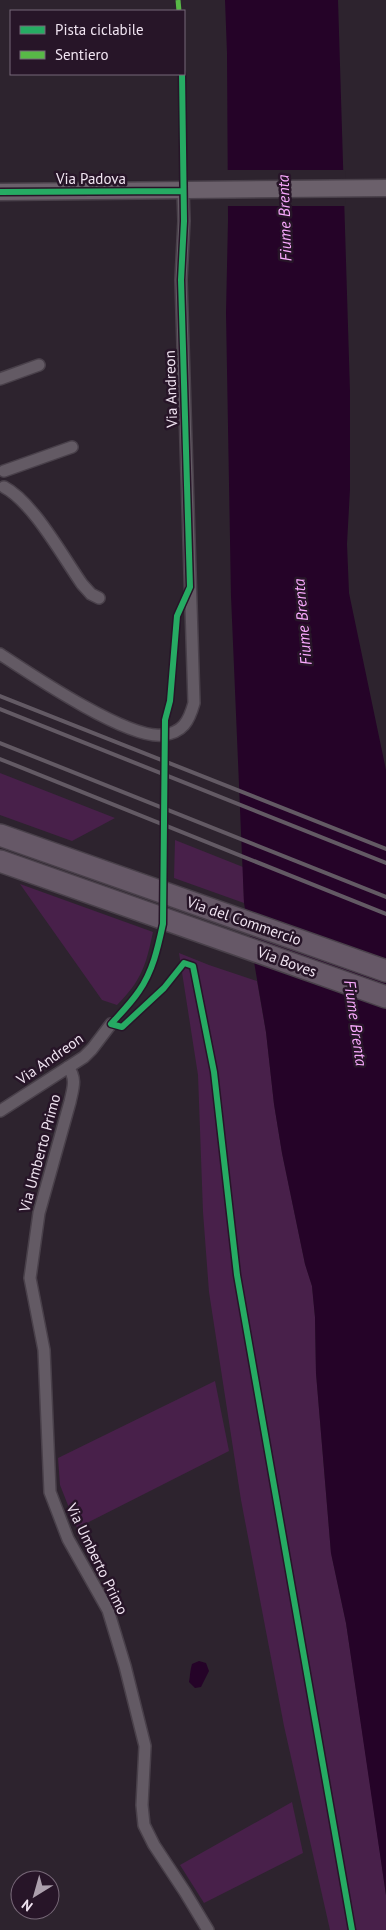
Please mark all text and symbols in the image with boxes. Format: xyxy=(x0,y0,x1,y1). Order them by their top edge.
legend xyxy=(10,10,185,75)
text: Pista ciclabile xyxy=(55,20,144,39)
text: Sentiero xyxy=(55,45,109,64)
street label: Via Padova xyxy=(55,169,126,188)
water label: Fiume Brenta xyxy=(272,174,296,262)
street label: Via Andreon xyxy=(160,350,181,429)
water label: Fiume Brenta xyxy=(288,578,316,666)
street label: Via del Commercio xyxy=(183,892,304,949)
street label: Via Boves xyxy=(254,942,319,981)
water label: Fiume Brenta xyxy=(340,979,372,1068)
street label: Via Andreon xyxy=(12,1029,87,1089)
street label: Via Umberto Primo xyxy=(14,1092,64,1215)
street label: Via Umberto Primo xyxy=(62,1499,133,1617)
north arrow xyxy=(10,1870,60,1920)
text: N xyxy=(18,1895,36,1915)

